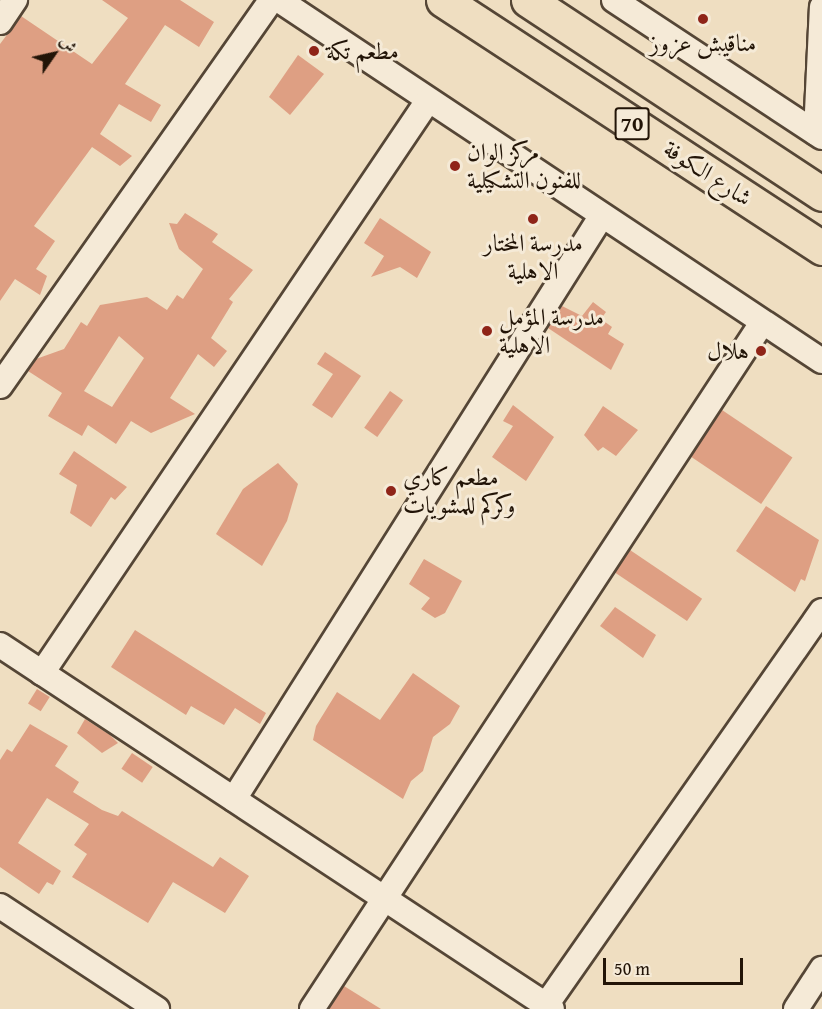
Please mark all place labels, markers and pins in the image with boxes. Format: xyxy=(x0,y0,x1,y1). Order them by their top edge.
marker: مناقيش عزوز xyxy=(696,12,710,26)
place label: مناقيش عزوز xyxy=(650,29,756,57)
place label: مطعم تكة xyxy=(326,37,399,65)
marker: مطعم تكة xyxy=(307,44,321,58)
place label: مركز الوان للفنون التشكيلية xyxy=(467,138,581,194)
marker: مركز الوان للفنون التشكيلية xyxy=(448,159,462,173)
marker: مدرسة المختار الاهلية xyxy=(526,212,540,226)
place label: مدرسة المختار الاهلية xyxy=(483,229,583,285)
place label: مدرسة المؤمل الاهلية xyxy=(499,303,604,359)
marker: مدرسة المؤمل الاهلية xyxy=(480,324,494,338)
place label: هلال xyxy=(707,337,749,365)
marker: هلال xyxy=(754,344,768,358)
place label: مطعم كاري وكركم للمشويات xyxy=(403,463,515,519)
marker: مطعم كاري وكركم للمشويات xyxy=(384,484,398,498)

